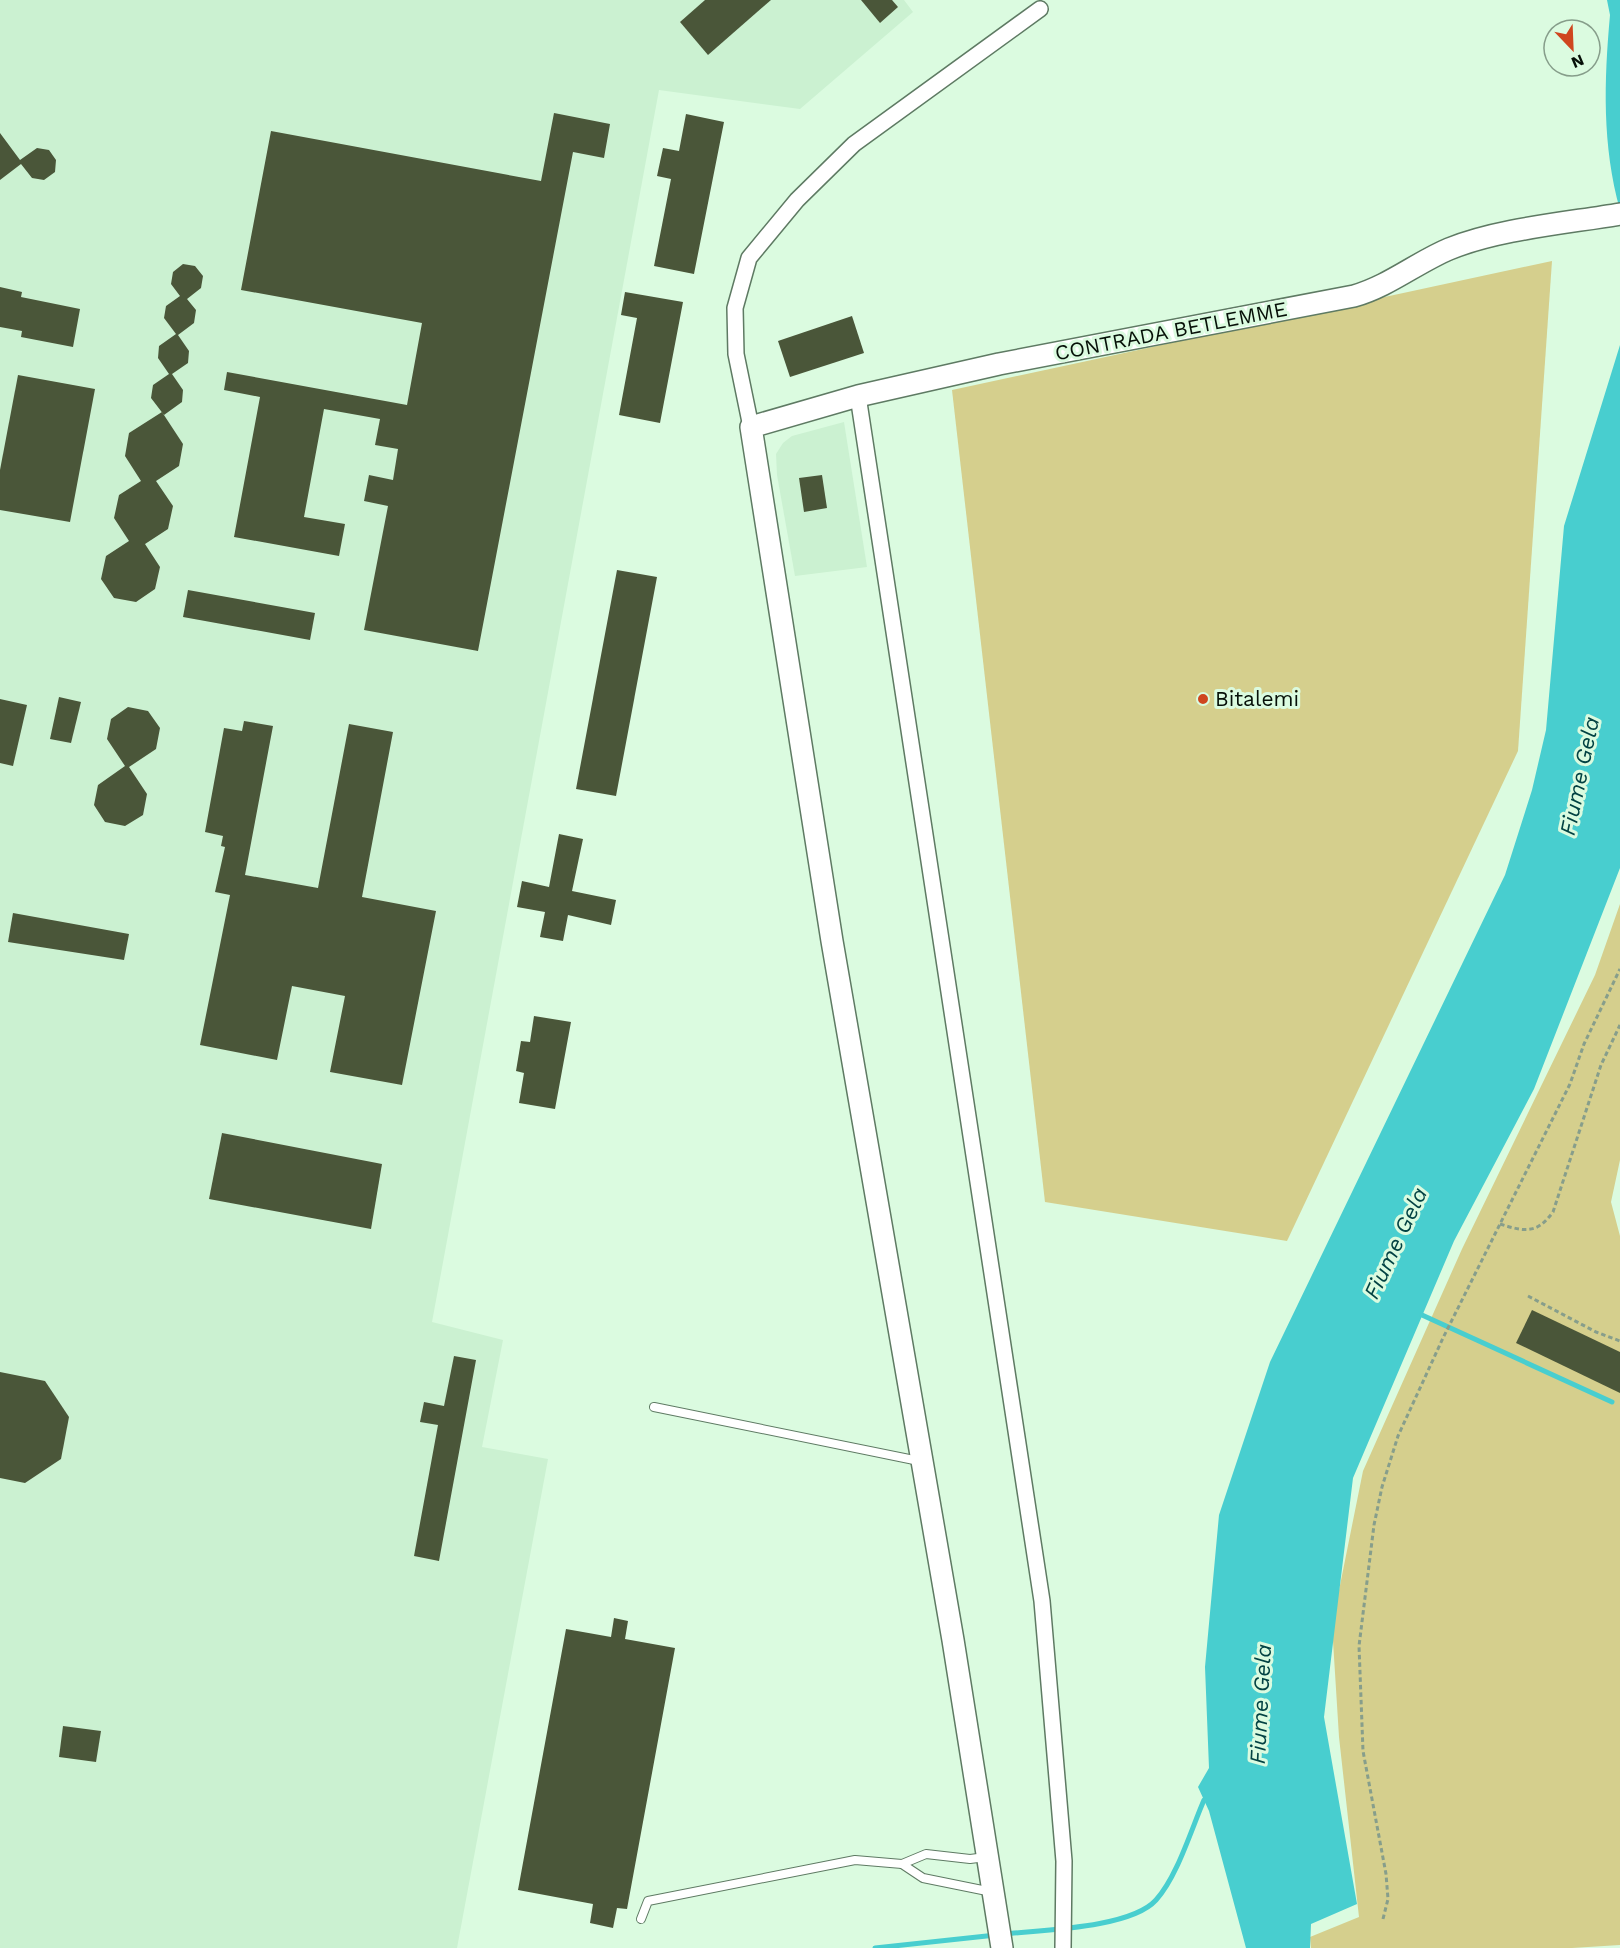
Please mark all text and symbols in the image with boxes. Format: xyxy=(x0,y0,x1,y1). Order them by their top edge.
north arrow xyxy=(1542,18,1602,78)
text: N xyxy=(1568,50,1587,72)
street label: CONTRADA BETLEMME xyxy=(1053,296,1289,365)
place label: Bitalemi xyxy=(1215,686,1299,711)
marker: Bitalemi xyxy=(1196,692,1210,706)
water label: Fiume Gela xyxy=(1555,715,1604,838)
water label: Fiume Gela xyxy=(1359,1183,1432,1303)
water label: Fiume Gela xyxy=(1245,1643,1276,1765)

